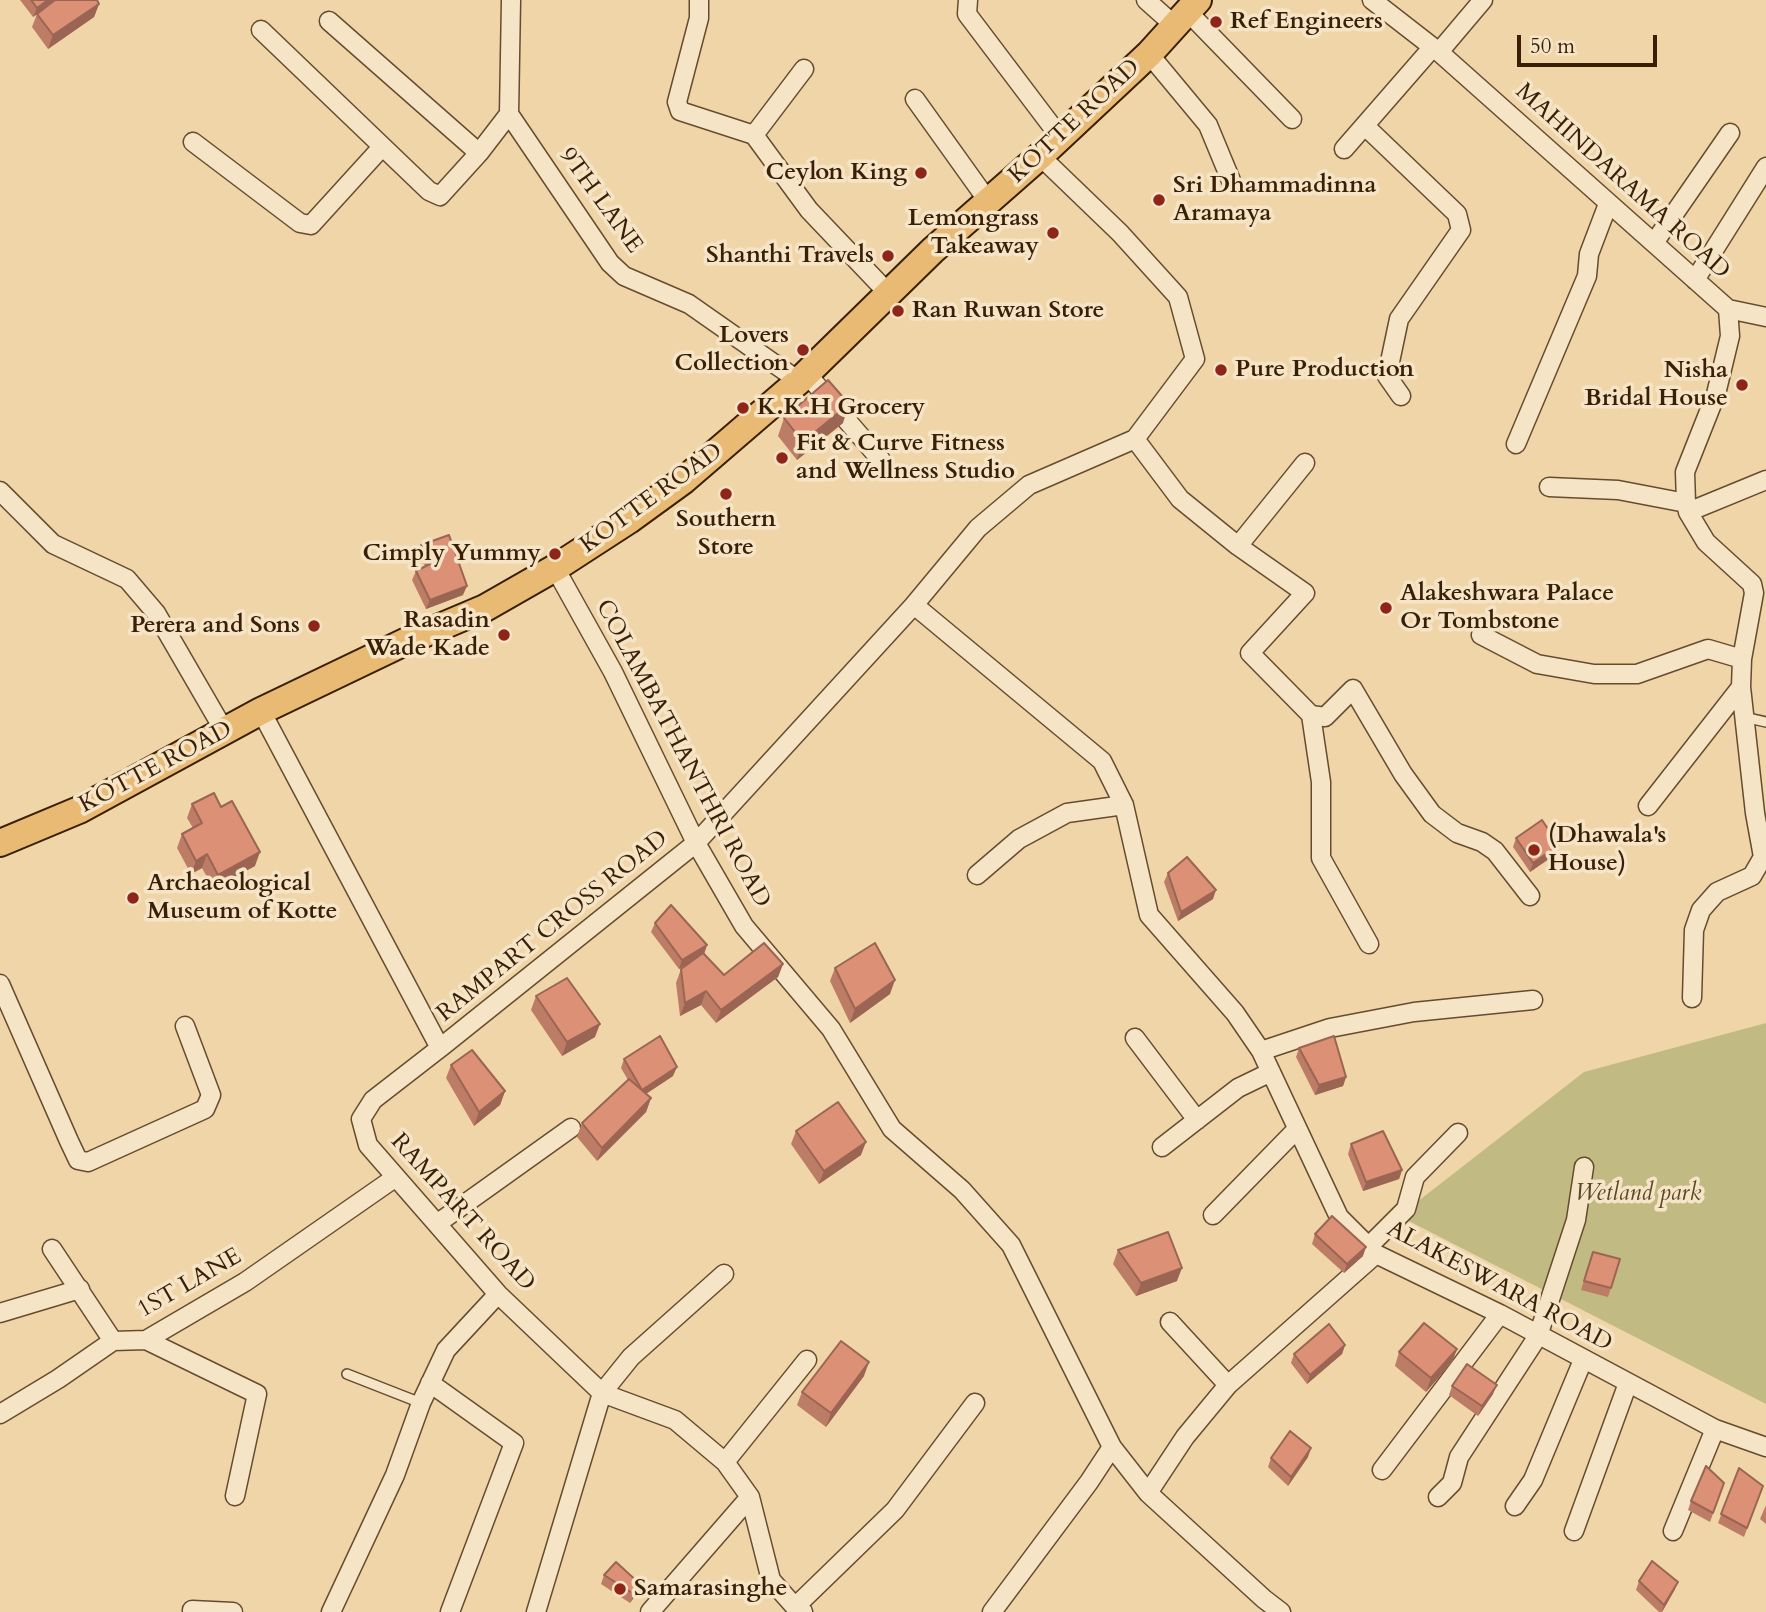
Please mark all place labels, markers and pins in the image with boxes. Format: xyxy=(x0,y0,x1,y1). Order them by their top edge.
place label: Ref Engineers xyxy=(1230,8,1383,36)
marker: Ref Engineers xyxy=(1208,14,1224,30)
place label: Ceylon King xyxy=(766,159,907,187)
marker: Ceylon King xyxy=(913,165,929,181)
place label: Sri Dhammadinna Aramaya xyxy=(1173,172,1376,228)
marker: Sri Dhammadinna Aramaya xyxy=(1151,192,1167,208)
place label: Lemongrass Takeaway xyxy=(908,205,1039,261)
marker: Lemongrass Takeaway xyxy=(1045,225,1061,241)
place label: Shanthi Travels xyxy=(706,242,874,270)
marker: Shanthi Travels xyxy=(880,248,896,264)
place label: Ran Ruwan Store xyxy=(912,297,1104,325)
marker: Ran Ruwan Store xyxy=(890,303,906,319)
place label: Lovers Collection xyxy=(674,322,789,378)
marker: Lovers Collection xyxy=(795,342,811,358)
place label: Pure Production xyxy=(1235,356,1414,384)
place label: Nisha Bridal House xyxy=(1584,357,1728,413)
marker: Pure Production xyxy=(1213,362,1229,378)
marker: Nisha Bridal House xyxy=(1734,377,1750,393)
place label: K.K.H Grocery xyxy=(757,394,925,422)
marker: K.K.H Grocery xyxy=(735,400,751,416)
place label: Fit & Curve Fitness and Wellness Studio xyxy=(796,430,1015,486)
marker: Fit & Curve Fitness and Wellness Studio xyxy=(774,450,790,466)
marker: Southern Store xyxy=(718,486,734,502)
place label: Southern Store xyxy=(676,506,776,562)
place label: Cimply Yummy xyxy=(362,540,541,568)
marker: Cimply Yummy xyxy=(547,546,563,562)
place label: Alakeshwara Palace Or Tombstone xyxy=(1400,580,1614,636)
marker: Alakeshwara Palace Or Tombstone xyxy=(1378,600,1394,616)
place label: Rasadin Wade Kade xyxy=(365,607,490,663)
place label: Perera and Sons xyxy=(130,612,300,640)
marker: Perera and Sons xyxy=(306,618,322,634)
marker: Rasadin Wade Kade xyxy=(496,627,512,643)
place label: (Dhawala's House) xyxy=(1548,822,1666,878)
marker: (Dhawala's House) xyxy=(1526,842,1542,858)
place label: Archaeological Museum of Kotte xyxy=(147,870,337,926)
marker: Archaeological Museum of Kotte xyxy=(125,890,141,906)
place label: Samarasinghe xyxy=(634,1575,787,1603)
marker: Samarasinghe xyxy=(612,1581,628,1597)

